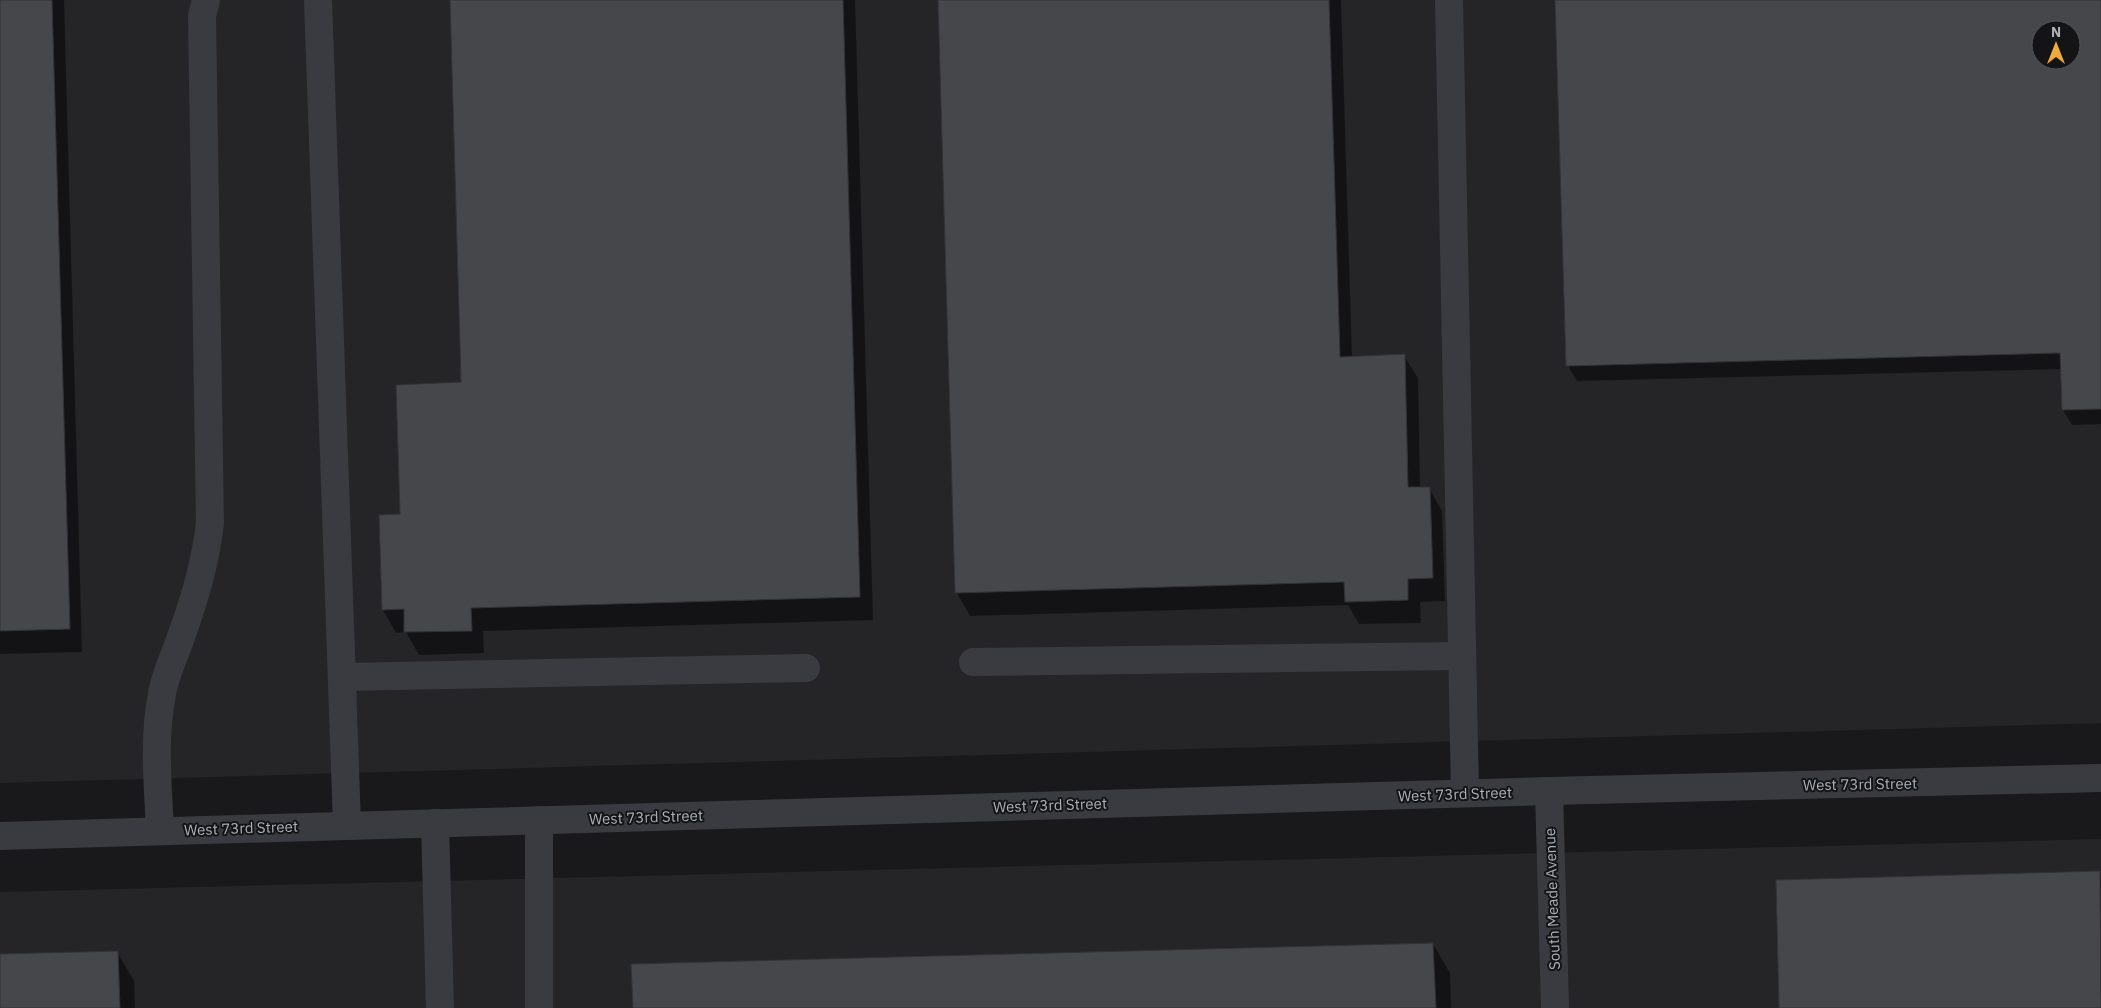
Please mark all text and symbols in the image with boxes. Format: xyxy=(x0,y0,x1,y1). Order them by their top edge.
north arrow xyxy=(2031,20,2081,70)
text: N xyxy=(2051,23,2061,41)
street label: West 73rd Street xyxy=(1803,774,1917,794)
street label: West 73rd Street xyxy=(1398,783,1512,805)
street label: West 73rd Street xyxy=(993,794,1107,816)
street label: West 73rd Street xyxy=(589,806,703,828)
street label: West 73rd Street xyxy=(184,817,298,839)
street label: South Meade Avenue xyxy=(1540,828,1564,970)

